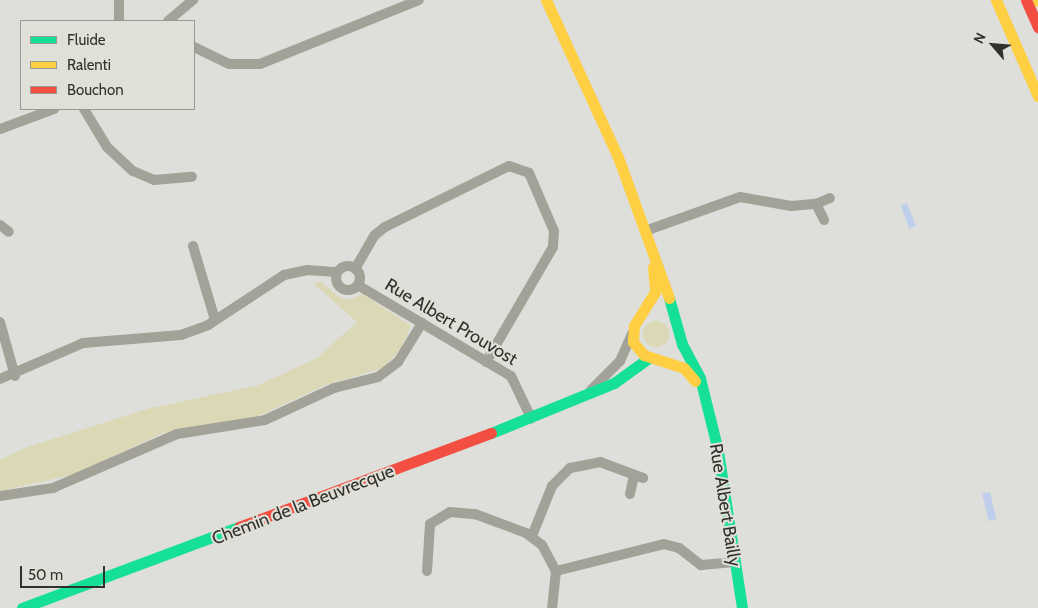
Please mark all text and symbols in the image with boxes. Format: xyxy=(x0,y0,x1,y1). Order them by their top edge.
legend xyxy=(20,20,195,110)
north arrow xyxy=(968,20,1018,70)
text: N xyxy=(969,30,990,47)
text: Fluide xyxy=(67,31,105,49)
text: Ralenti xyxy=(67,56,111,74)
text: Bouchon xyxy=(67,81,124,99)
street label: Rue Albert Prouvost xyxy=(381,274,521,370)
street label: Rue Albert Bailly xyxy=(705,442,745,568)
street label: Chemin de la Beuvrecque xyxy=(209,460,397,550)
scale bar xyxy=(22,556,108,588)
text: 50 m xyxy=(28,566,63,584)

